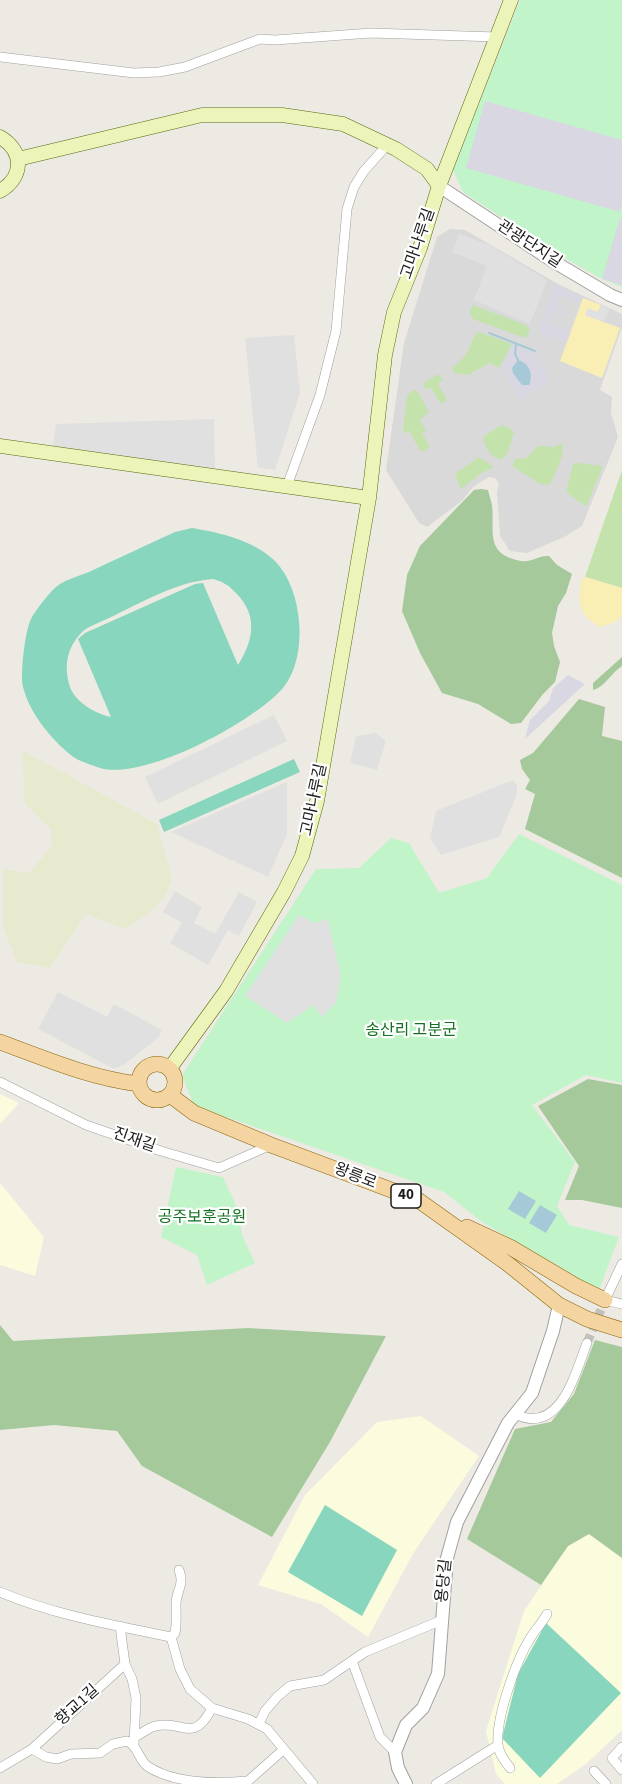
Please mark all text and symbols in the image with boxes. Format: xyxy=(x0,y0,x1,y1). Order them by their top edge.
street label: 고마나루길 xyxy=(398,206,440,282)
street label: 관광단지길 xyxy=(493,217,565,273)
street label: 고마나루길 xyxy=(298,762,332,838)
park label: 송산리 고분군 xyxy=(365,1021,457,1041)
street label: 진재길 xyxy=(110,1125,158,1157)
street label: 왕릉로 xyxy=(331,1160,379,1194)
road number: 40 xyxy=(391,1184,421,1208)
park label: 공주보훈공원 xyxy=(158,1208,246,1228)
street label: 용당길 xyxy=(433,1558,457,1604)
street label: 향교1길 xyxy=(52,1681,104,1731)

